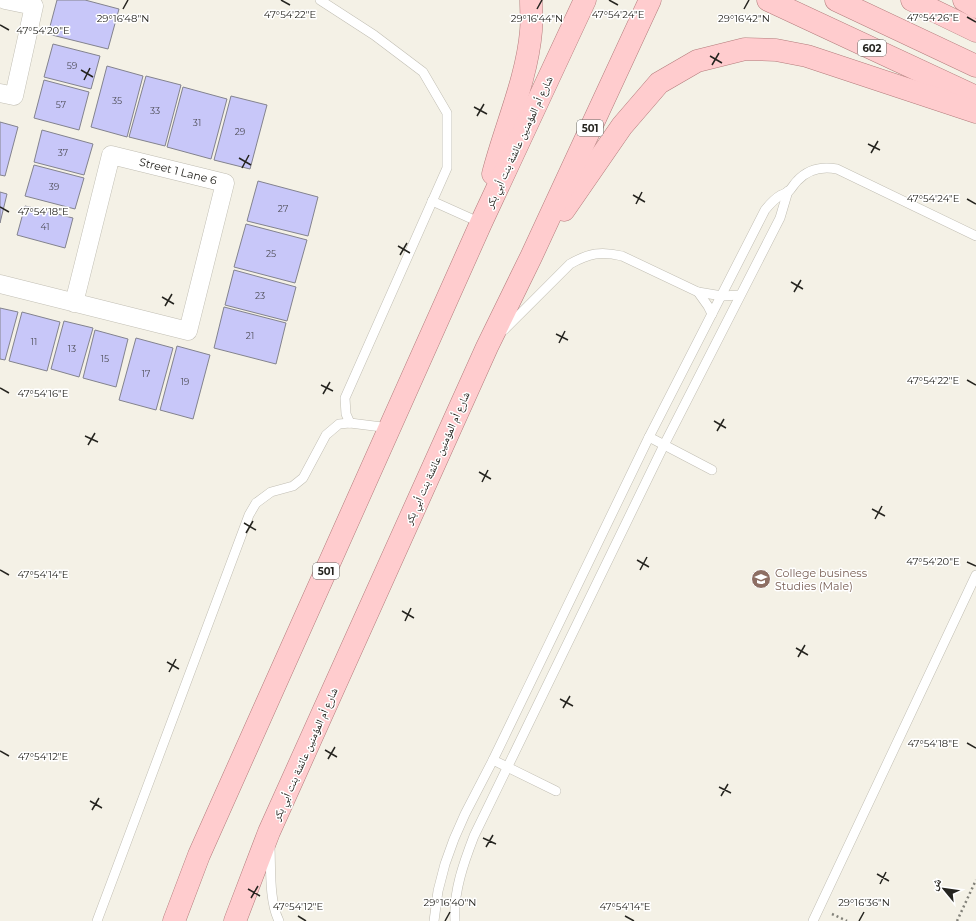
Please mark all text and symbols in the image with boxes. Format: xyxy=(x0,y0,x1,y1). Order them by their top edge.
text: 47°54'22"E xyxy=(264,8,316,21)
text: 47°54'24"E xyxy=(592,8,645,21)
text: 47°54'26"E xyxy=(907,11,960,24)
text: 29°16'48"N xyxy=(97,12,149,25)
text: 29°16'44"N xyxy=(511,12,563,25)
text: 29°16'42"N xyxy=(718,12,770,25)
text: 47°54'20"E xyxy=(16,24,70,37)
road number: 602 xyxy=(858,40,886,56)
house number: 59 xyxy=(67,60,78,71)
street label: شارع أم المؤمنين عائشة بنت أبي بكر xyxy=(482,74,557,212)
house number: 35 xyxy=(112,95,122,106)
house number: 57 xyxy=(56,99,66,110)
house number: 33 xyxy=(150,105,160,116)
house number: 31 xyxy=(193,117,201,128)
road number: 501 xyxy=(577,120,603,136)
house number: 29 xyxy=(235,126,246,137)
house number: 37 xyxy=(58,147,68,158)
street label: Street 1 Lane 6 xyxy=(138,155,219,187)
house number: 39 xyxy=(49,181,60,192)
text: 47°54'24"E xyxy=(907,192,960,205)
house number: 27 xyxy=(278,203,288,214)
text: 47°54'18"E xyxy=(17,205,69,218)
house number: 41 xyxy=(41,221,49,232)
house number: 25 xyxy=(266,248,276,259)
house number: 23 xyxy=(255,290,265,301)
house number: 21 xyxy=(246,330,254,341)
house number: 11 xyxy=(31,336,37,347)
house number: 13 xyxy=(68,343,76,354)
house number: 15 xyxy=(101,353,109,364)
house number: 17 xyxy=(142,368,150,379)
text: 47°54'22"E xyxy=(907,374,959,387)
house number: 19 xyxy=(181,376,190,387)
text: 47°54'16"E xyxy=(18,387,69,400)
street label: شارع أم المؤمنين عائشة بنت أبي بكر xyxy=(401,389,474,528)
text: 47°54'20"E xyxy=(906,555,960,568)
road number: 501 xyxy=(313,563,339,579)
place label: College business Studies (Male) xyxy=(775,566,868,593)
text: 47°54'14"E xyxy=(17,568,69,581)
school or university icon: College business Studies (Male) xyxy=(750,568,772,590)
street label: شارع أم المؤمنين عائشة بنت أبي بكر xyxy=(269,685,342,824)
text: 47°54'18"E xyxy=(907,737,959,750)
text: 47°54'12"E xyxy=(18,750,69,763)
north arrow xyxy=(924,869,964,909)
text: ش xyxy=(926,875,945,893)
text: 29°16'40"N xyxy=(424,896,476,909)
text: 29°16'36"N xyxy=(838,896,890,909)
text: 47°54'12"E xyxy=(273,900,324,913)
text: 47°54'14"E xyxy=(599,900,651,913)

